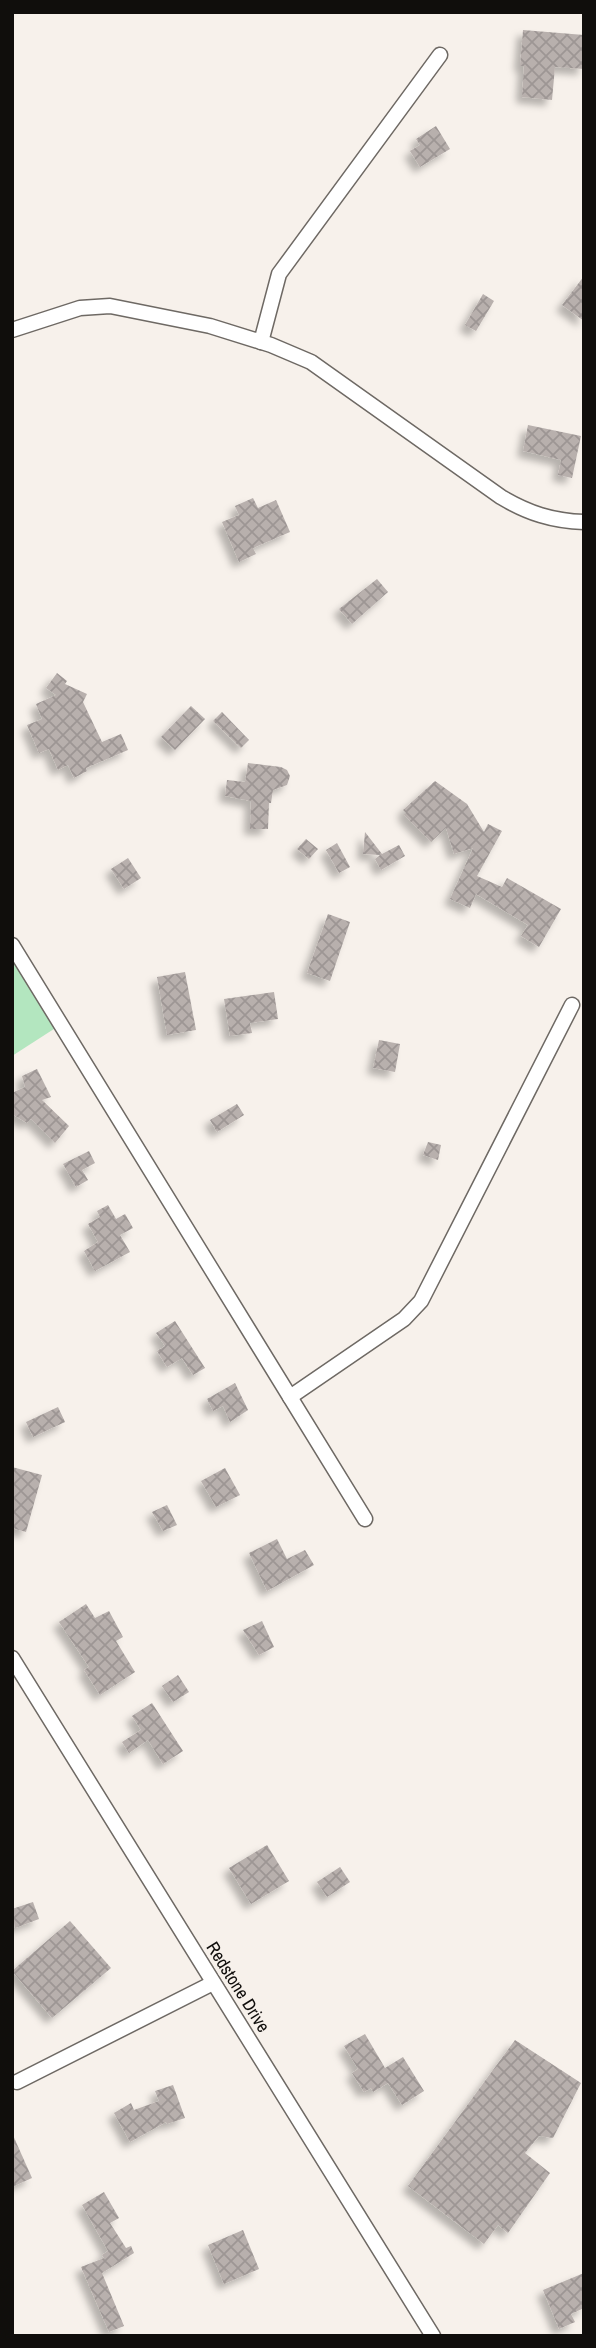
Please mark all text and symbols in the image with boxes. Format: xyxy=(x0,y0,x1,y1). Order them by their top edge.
street label: Redstone Drive xyxy=(201,1937,276,2037)

